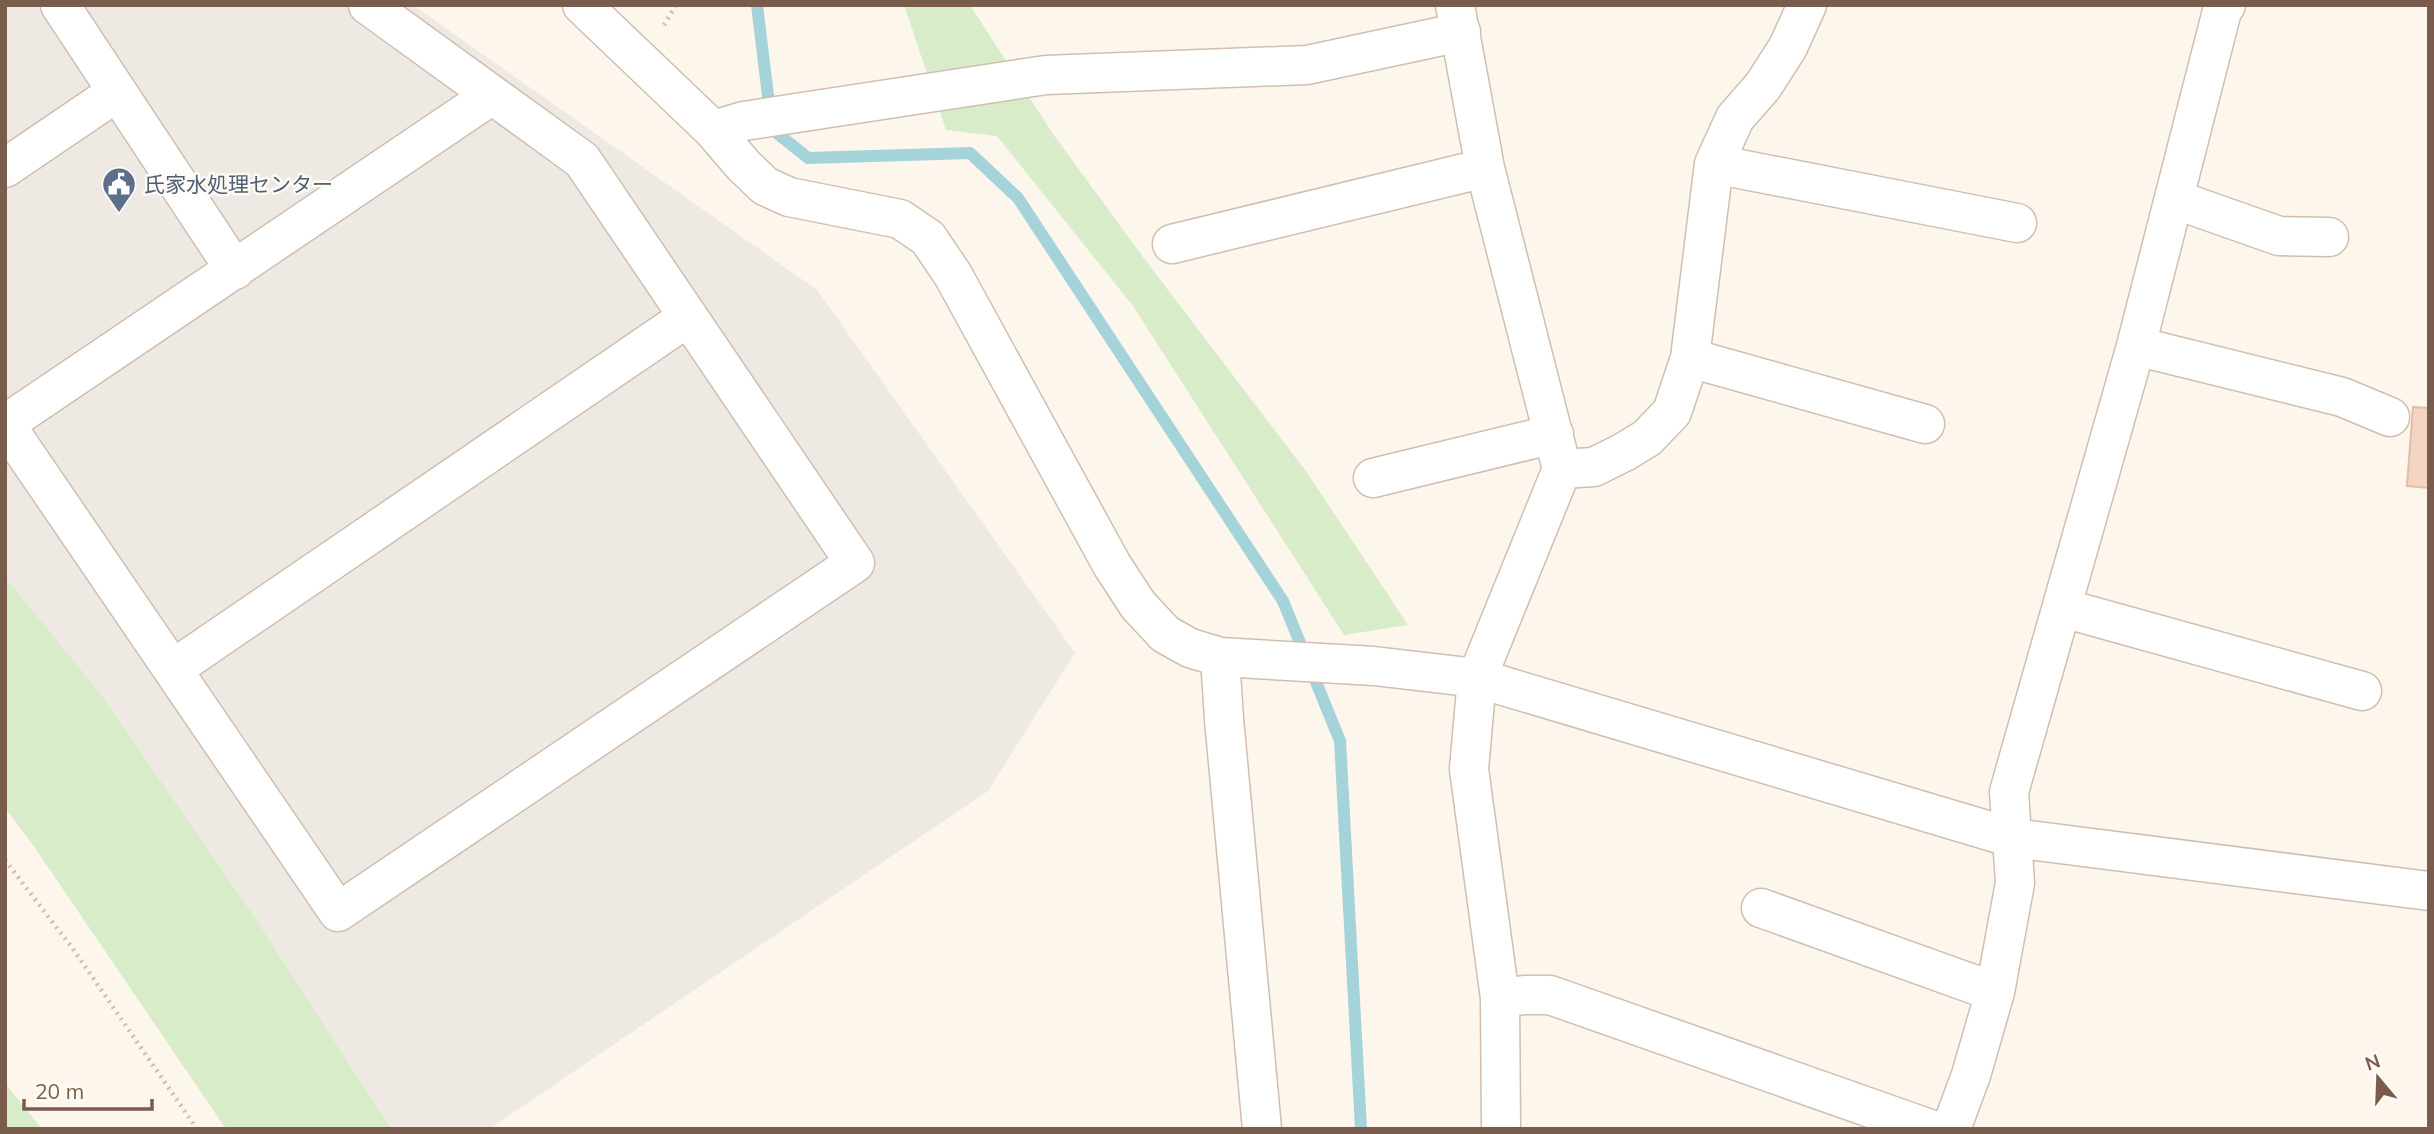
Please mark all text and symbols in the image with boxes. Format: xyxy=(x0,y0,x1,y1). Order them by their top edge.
public building icon: 氏家水処理センター xyxy=(100,165,138,214)
place label: 氏家水処理センター xyxy=(144,171,333,197)
north arrow xyxy=(2343,1043,2413,1113)
text: N xyxy=(2362,1048,2383,1076)
scale bar xyxy=(24,1068,152,1112)
text: 20 m xyxy=(35,1078,84,1104)

